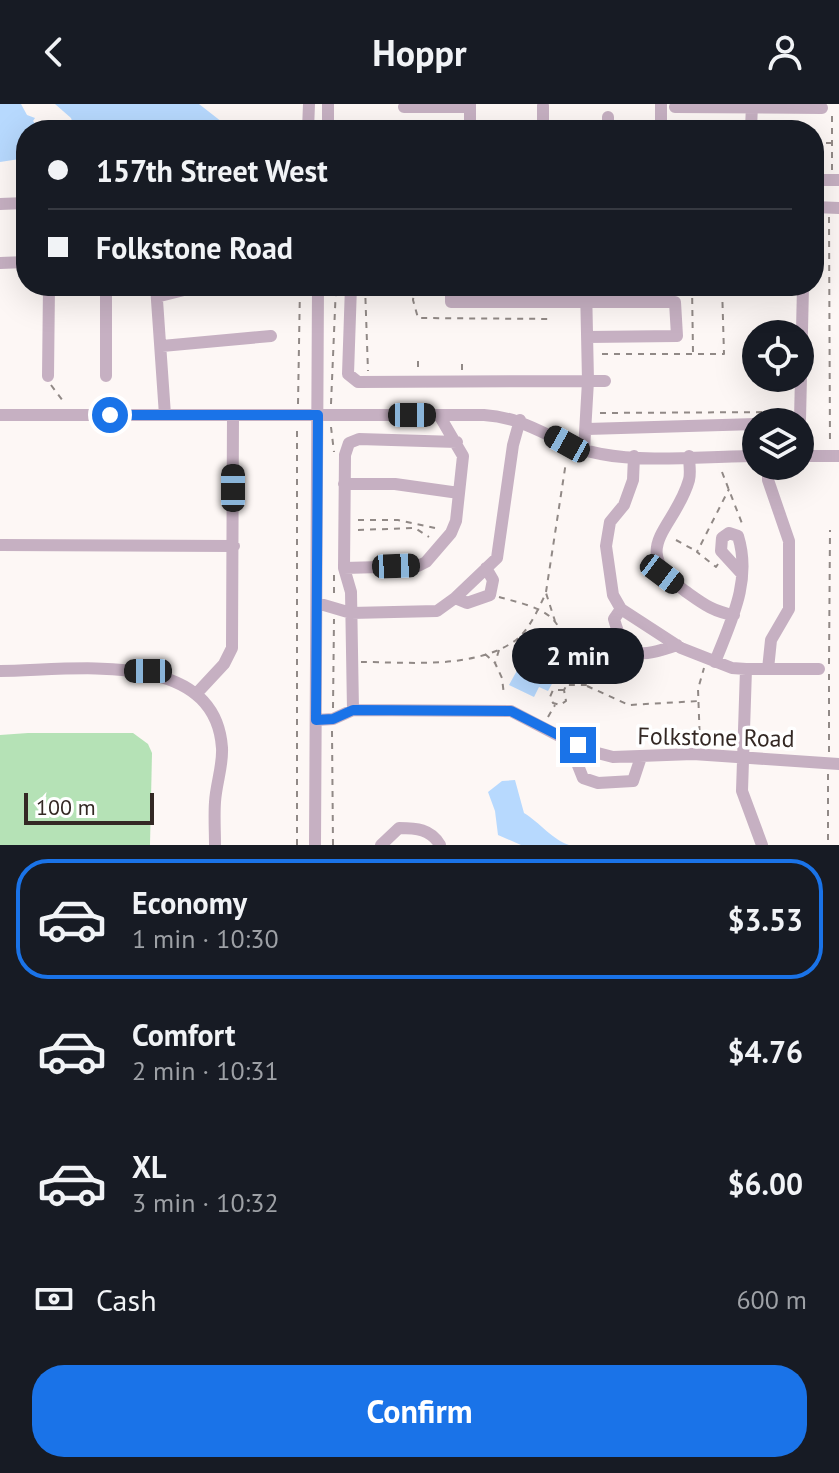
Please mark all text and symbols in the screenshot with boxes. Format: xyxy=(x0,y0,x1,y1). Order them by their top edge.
text: Hoppr xyxy=(372,29,467,76)
icon: back xyxy=(32,30,76,74)
icon: person xyxy=(763,30,807,74)
text: 157th Street West xyxy=(96,151,328,190)
text: Folkstone Road xyxy=(96,228,293,267)
map controls xyxy=(742,320,814,480)
button: locate xyxy=(742,320,814,392)
route start xyxy=(92,397,128,433)
car xyxy=(388,403,436,427)
button: layers xyxy=(742,408,814,480)
car xyxy=(540,422,594,466)
car xyxy=(221,464,245,512)
car xyxy=(636,550,688,598)
car xyxy=(372,553,420,579)
callout: 2 min xyxy=(512,629,644,685)
text: 2 min xyxy=(546,639,610,672)
car xyxy=(124,659,172,683)
street label: Folkstone Road xyxy=(637,720,795,754)
route end xyxy=(560,727,596,763)
scale bar xyxy=(24,789,154,825)
text: 100 m xyxy=(36,793,96,821)
icon: car xyxy=(36,883,108,955)
text: Economy xyxy=(132,883,247,922)
text: $3.53 xyxy=(728,900,803,939)
text: 1 min · 10:30 xyxy=(132,922,279,955)
icon: car xyxy=(36,1015,108,1087)
text: Comfort xyxy=(132,1015,235,1054)
text: $4.76 xyxy=(728,1032,803,1071)
text: 2 min · 10:31 xyxy=(132,1054,279,1087)
icon: car xyxy=(36,1147,108,1219)
text: XL xyxy=(132,1147,166,1186)
text: $6.00 xyxy=(728,1164,803,1203)
text: 3 min · 10:32 xyxy=(132,1186,279,1219)
icon: cash xyxy=(32,1277,76,1321)
text: Cash xyxy=(96,1280,157,1319)
text: 600 m xyxy=(736,1283,807,1316)
button: Confirm xyxy=(32,1365,807,1457)

